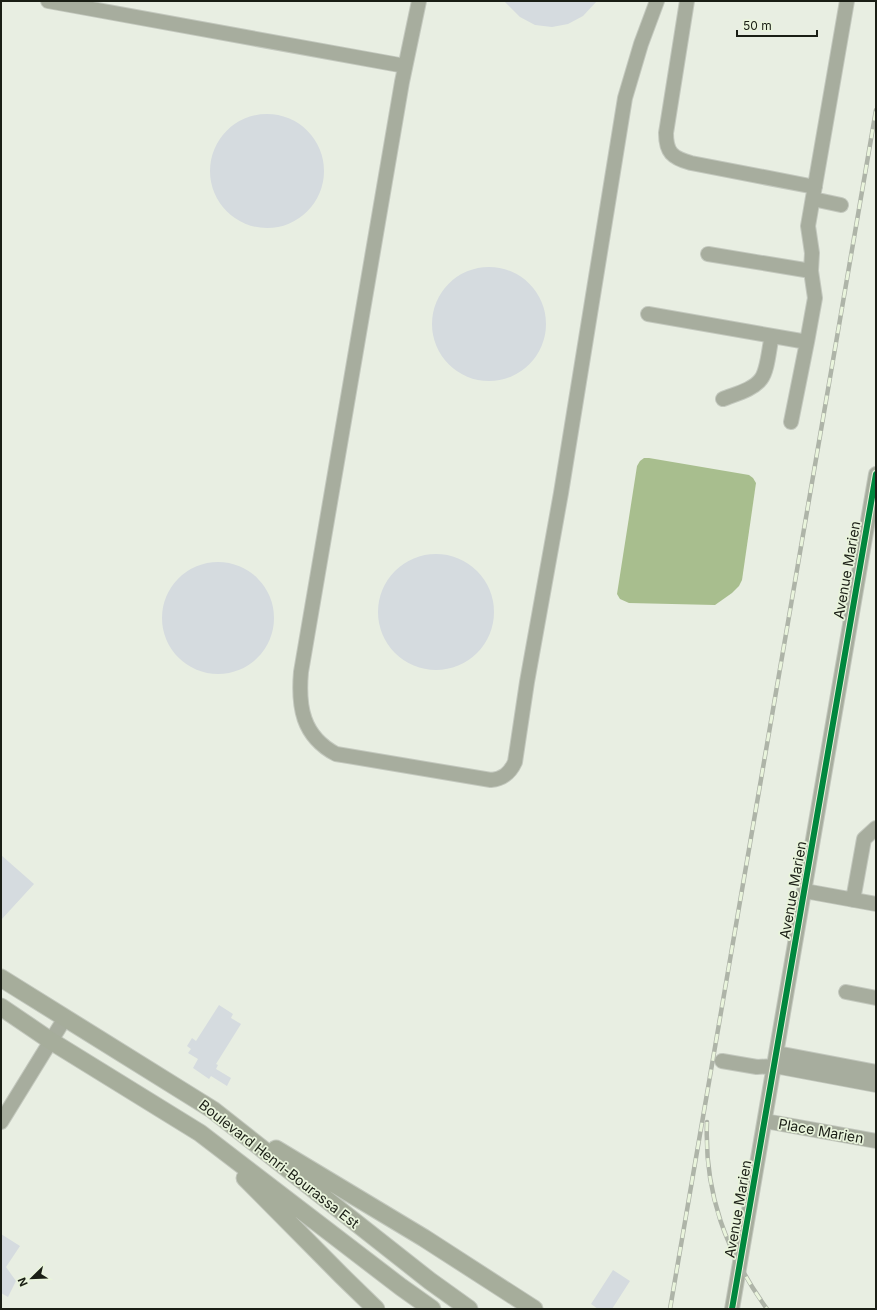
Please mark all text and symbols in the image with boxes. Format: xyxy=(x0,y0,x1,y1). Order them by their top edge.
scale bar xyxy=(737,12,817,38)
text: 50 m xyxy=(743,18,772,33)
street label: Avenue Marien xyxy=(830,520,863,620)
street label: Avenue Marien xyxy=(776,840,809,940)
street label: Boulevard Henri-Bourassa Est xyxy=(196,1096,363,1232)
street label: Place Marien xyxy=(777,1115,865,1146)
street label: Avenue Marien xyxy=(721,1159,754,1259)
north arrow xyxy=(12,1258,52,1298)
text: N xyxy=(15,1275,31,1289)

